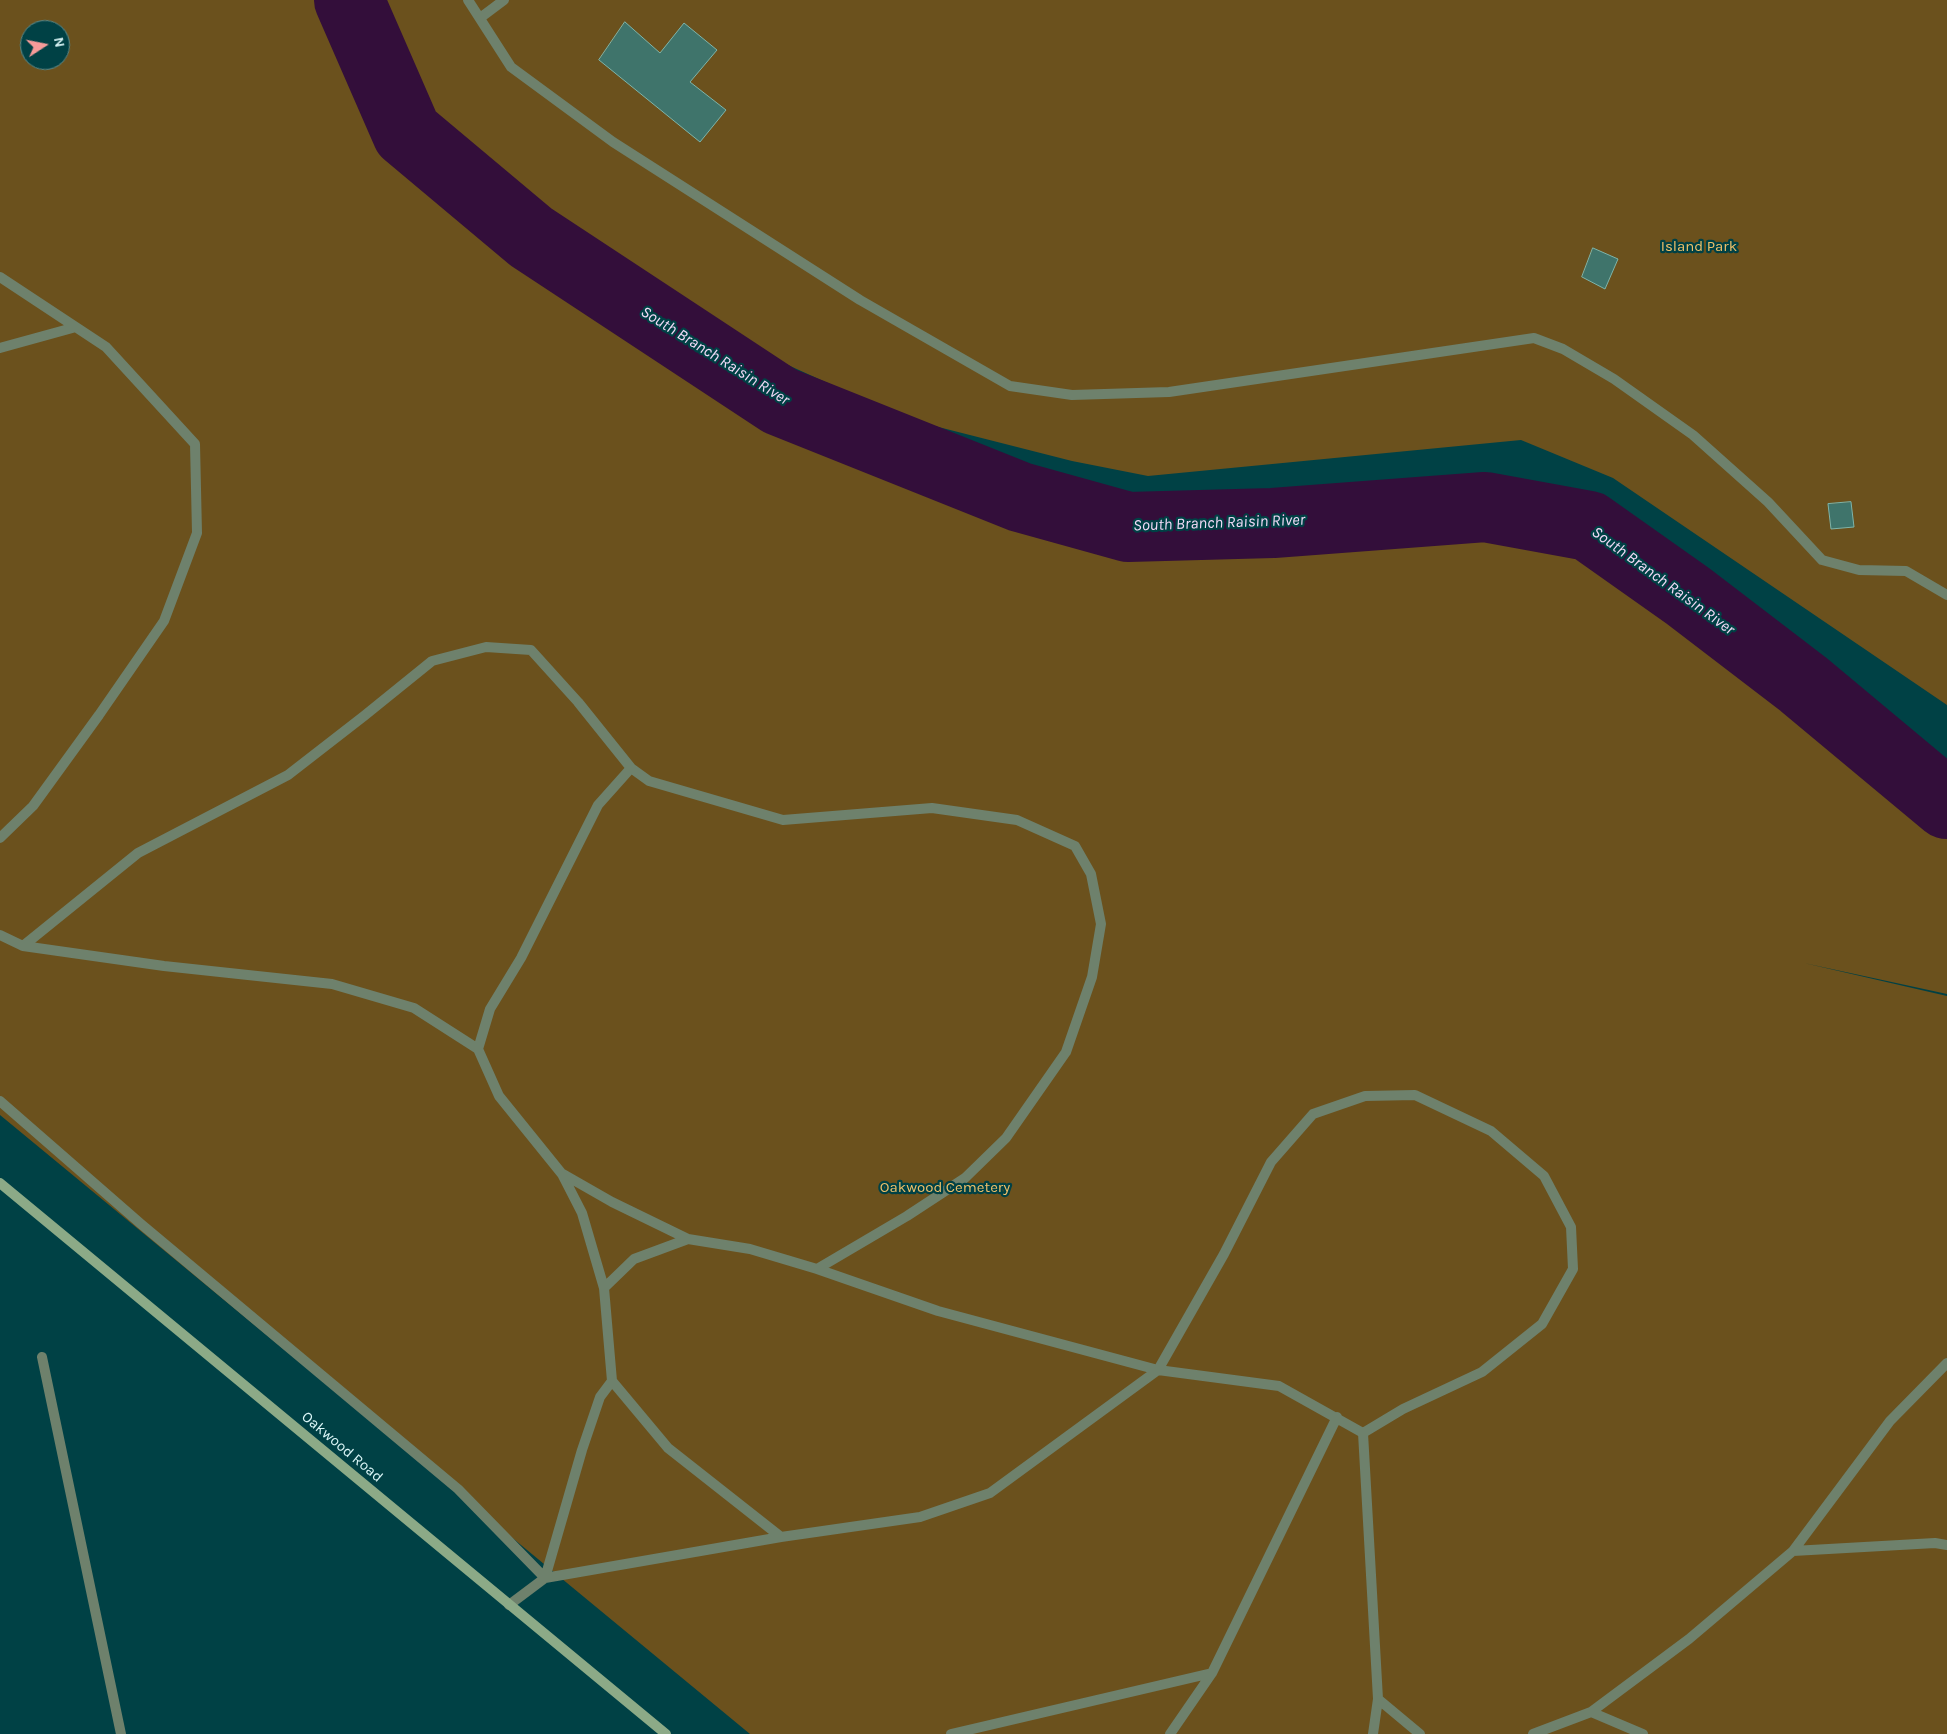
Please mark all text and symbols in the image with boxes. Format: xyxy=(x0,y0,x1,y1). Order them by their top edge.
north arrow xyxy=(20,20,70,70)
text: N xyxy=(50,36,69,49)
park label: Island Park xyxy=(1661,238,1737,256)
water label: South Branch Raisin River xyxy=(637,302,793,410)
water label: South Branch Raisin River xyxy=(1133,510,1305,536)
water label: South Branch Raisin River xyxy=(1588,523,1738,639)
park label: Oakwood Cemetery xyxy=(880,1179,1010,1197)
street label: Oakwood Road xyxy=(298,1408,386,1486)

